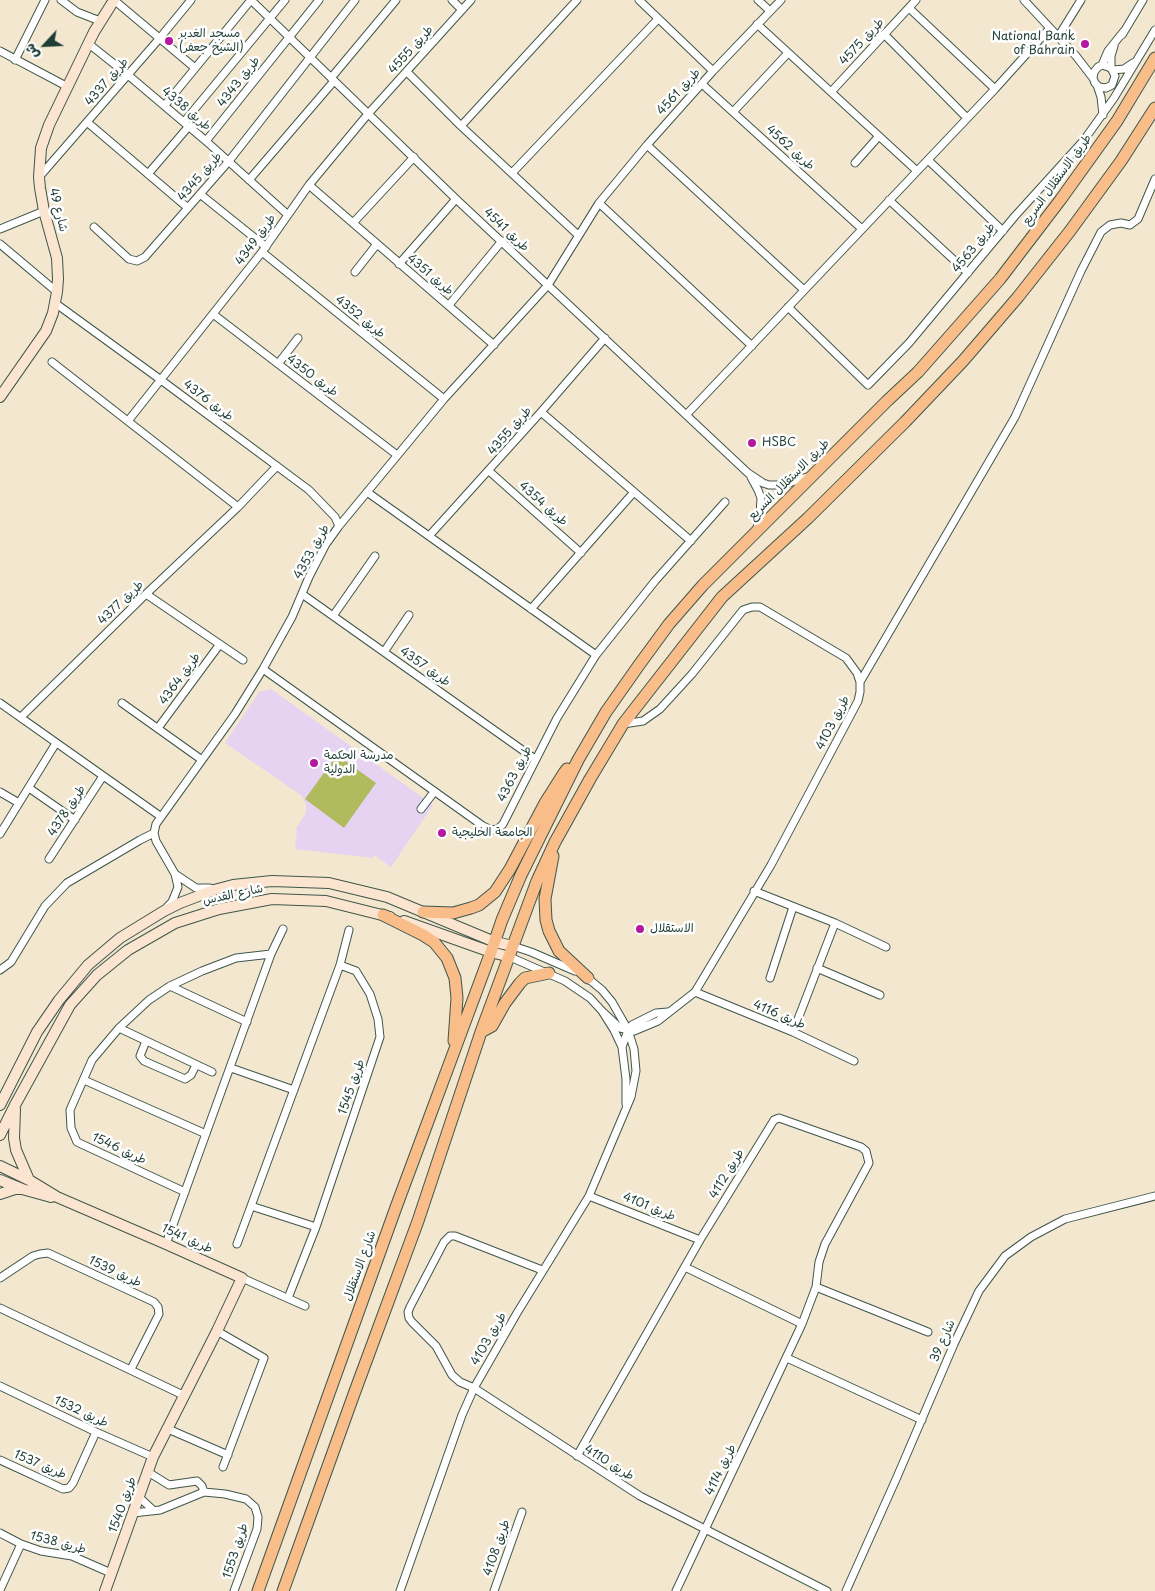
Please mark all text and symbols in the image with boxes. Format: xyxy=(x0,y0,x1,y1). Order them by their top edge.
street label: طريق 4575 xyxy=(837,16,887,68)
north arrow xyxy=(20,20,70,70)
street label: طريق 4555 xyxy=(386,23,436,77)
place label: مسجد الغدير (الشيخ جعفر) xyxy=(179,27,244,55)
place label: National Bank of Bahrain xyxy=(992,30,1075,58)
marker: مسجد الغدير (الشيخ جعفر) xyxy=(163,35,175,47)
marker: National Bank of Bahrain xyxy=(1079,38,1091,50)
text: ش xyxy=(18,40,44,63)
street label: طريق 4343 xyxy=(215,54,263,110)
street label: طريق 4337 xyxy=(82,55,132,109)
street label: طريق 4561 xyxy=(654,66,704,118)
street label: طريق 4338 xyxy=(158,84,214,134)
street label: طريق 4562 xyxy=(763,123,817,173)
street label: طريق الاستقلال السريع xyxy=(1019,132,1095,228)
street label: طريق 4345 xyxy=(175,150,225,204)
street label: شارع 49 xyxy=(46,187,70,233)
street label: طريق 4541 xyxy=(480,205,532,255)
street label: طريق 4349 xyxy=(233,212,279,268)
street label: طريق 4563 xyxy=(949,220,999,276)
street label: طريق 4351 xyxy=(404,251,456,299)
street label: طريق 4352 xyxy=(332,292,388,342)
street label: طريق 4350 xyxy=(283,352,341,400)
street label: طريق 4376 xyxy=(180,377,236,425)
street label: طريق 4355 xyxy=(485,404,535,458)
street label: طريق الاستقلال السريع xyxy=(745,436,833,524)
place label: HSBC xyxy=(762,436,796,450)
marker: HSBC xyxy=(746,437,758,449)
street label: طريق 4354 xyxy=(516,479,570,529)
street label: طريق 4353 xyxy=(291,522,333,582)
street label: طريق 4377 xyxy=(95,578,147,628)
street label: طريق 4357 xyxy=(397,644,453,690)
street label: طريق 4364 xyxy=(156,650,204,708)
street label: طريق 4103 xyxy=(813,693,853,753)
street label: طريق 4363 xyxy=(495,744,535,804)
place label: مدرسة الحكمة الدولية xyxy=(324,749,394,777)
marker: مدرسة الحكمة الدولية xyxy=(308,757,320,769)
street label: طريق 4378 xyxy=(45,783,89,839)
place label: الجامعة الخليجية xyxy=(452,826,532,840)
marker: الجامعة الخليجية xyxy=(436,827,448,839)
street label: شارع القدس xyxy=(202,882,264,908)
place label: الاستقلال xyxy=(650,922,694,936)
marker: الاستقلال xyxy=(634,923,646,935)
street label: طريق 4116 xyxy=(751,998,807,1032)
street label: طريق 1545 xyxy=(336,1058,368,1116)
street label: طريق 1546 xyxy=(90,1130,148,1168)
street label: طريق 4112 xyxy=(707,1146,747,1202)
street label: طريق 4101 xyxy=(620,1190,678,1224)
street label: طريق 1541 xyxy=(159,1221,215,1257)
street label: شارع الاستقلال xyxy=(341,1229,379,1303)
street label: طريق 1539 xyxy=(86,1254,144,1290)
street label: طريق 4103 xyxy=(468,1310,510,1368)
street label: شارع 39 xyxy=(927,1318,959,1364)
street label: طريق 1532 xyxy=(52,1393,110,1431)
street label: طريق 4110 xyxy=(581,1442,637,1484)
street label: طريق 4114 xyxy=(702,1442,740,1498)
street label: طريق 1537 xyxy=(12,1448,68,1482)
street label: طريق 1540 xyxy=(106,1475,140,1535)
street label: طريق 4108 xyxy=(481,1518,513,1578)
street label: طريق 1553 xyxy=(220,1522,252,1580)
street label: طريق 1538 xyxy=(29,1529,87,1557)

